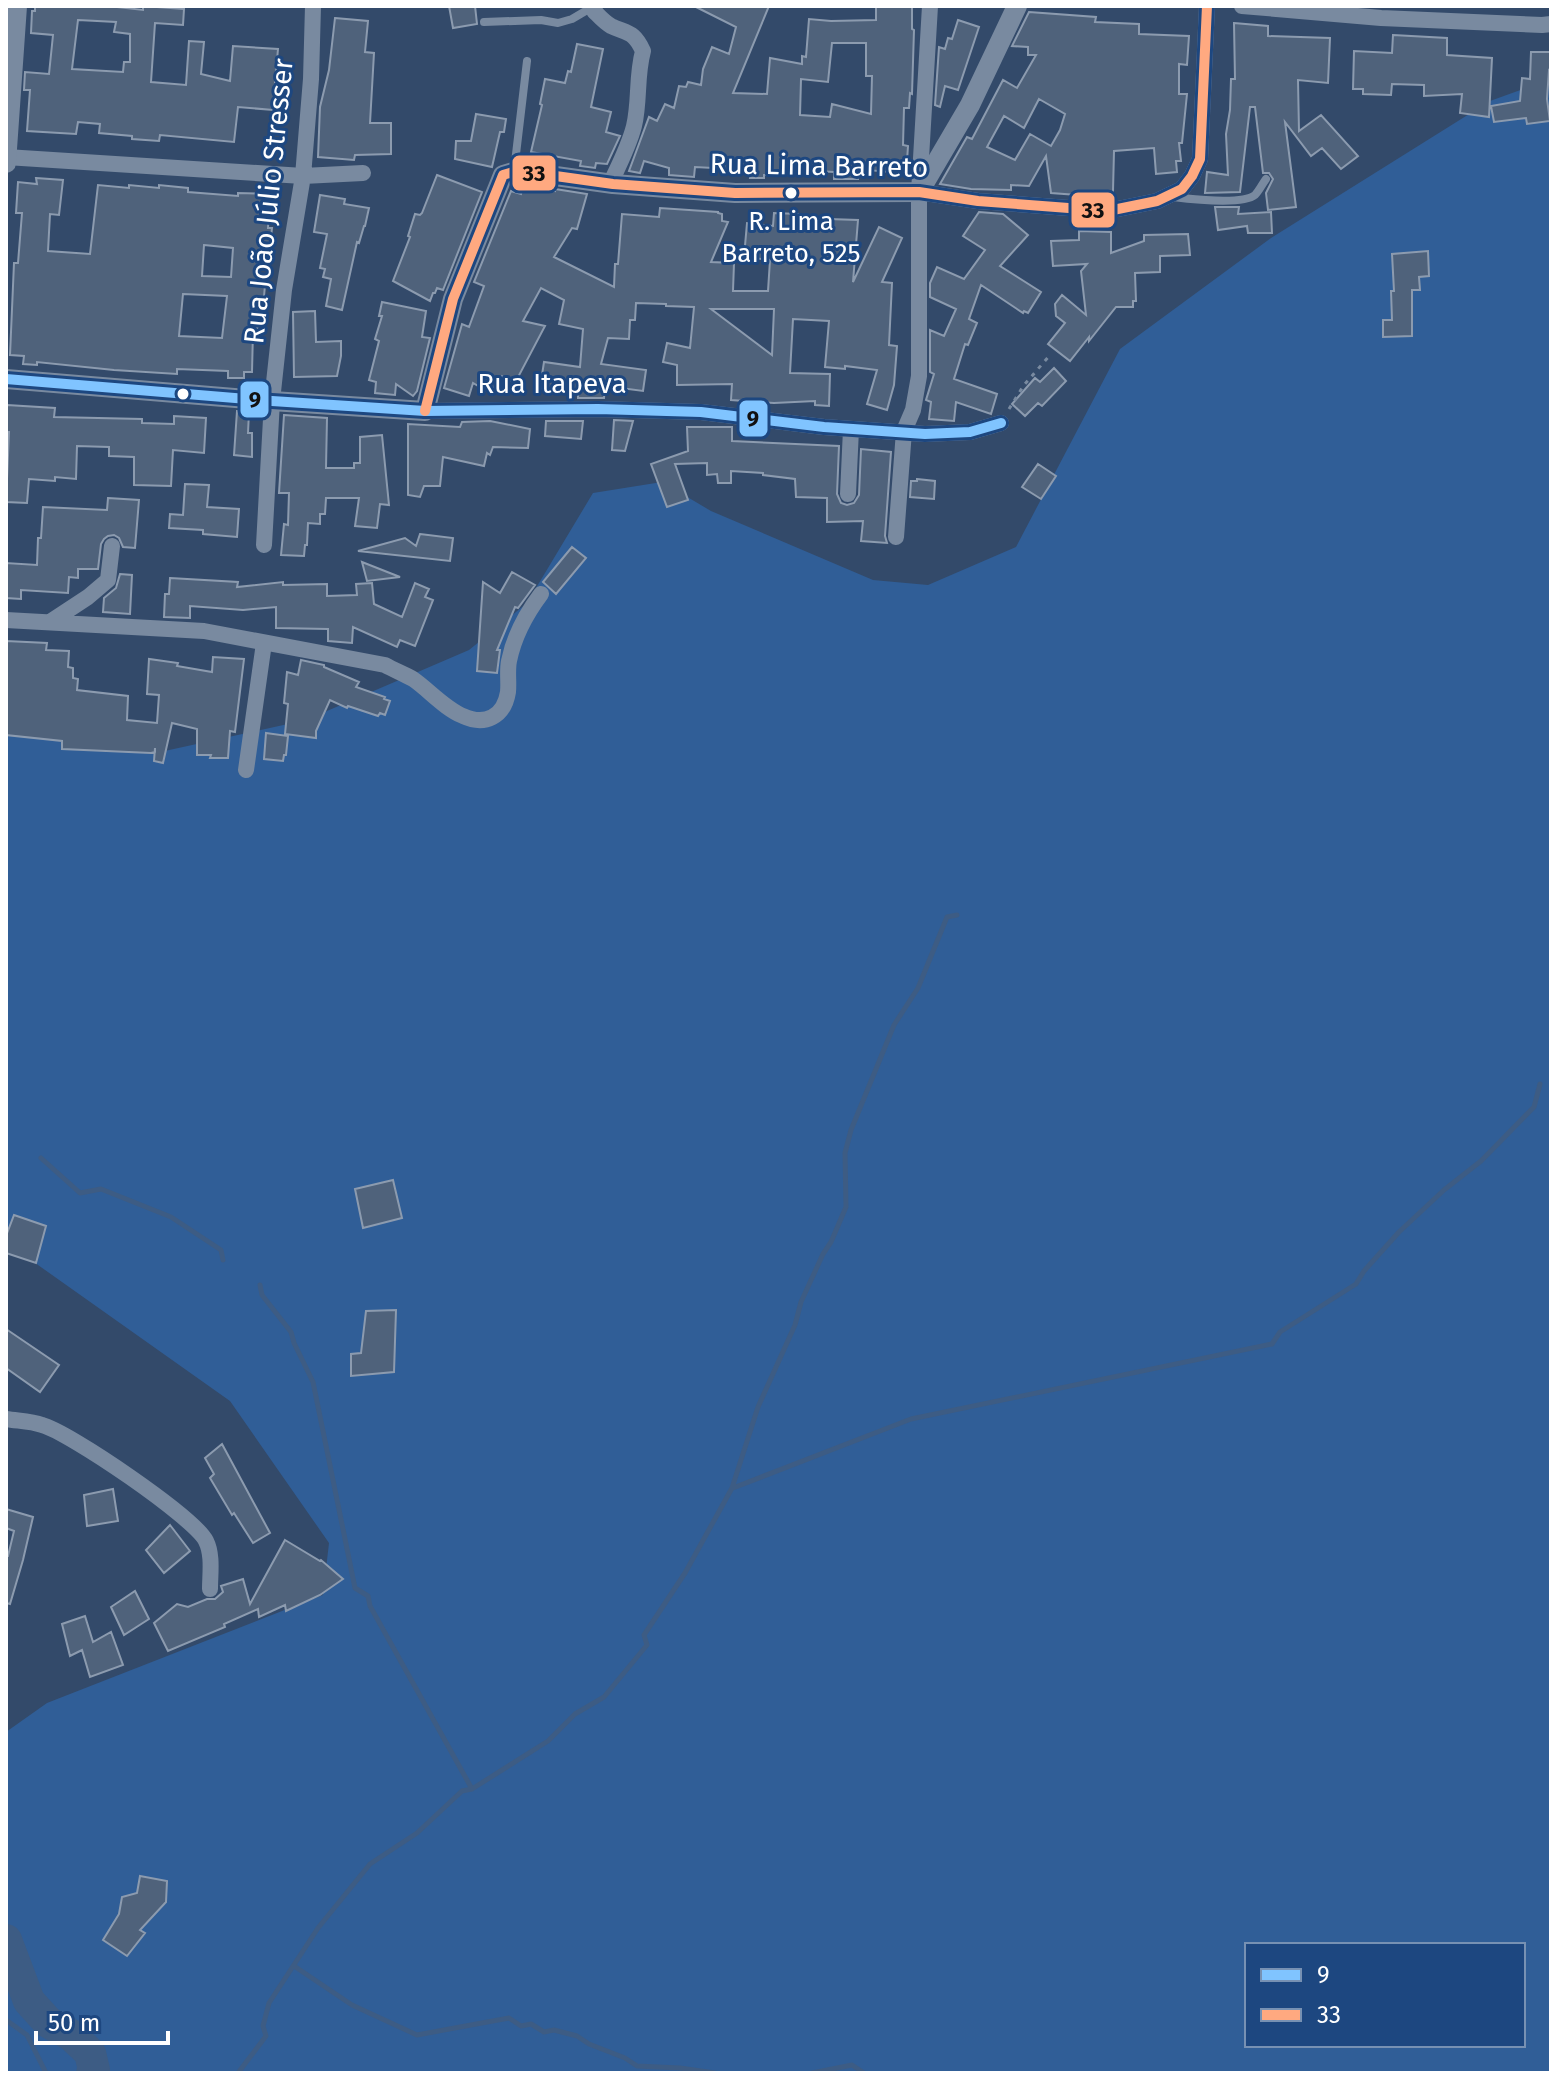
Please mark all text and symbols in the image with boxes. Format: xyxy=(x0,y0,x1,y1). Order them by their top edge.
street label: Rua João Júlio Stresser xyxy=(237,57,300,345)
street label: Rua Lima Barreto xyxy=(709,147,929,184)
line badge: 33 xyxy=(511,154,557,192)
text: 33 xyxy=(522,160,545,187)
marker: R. Lima Barreto, 525 xyxy=(783,185,799,201)
line badge: 33 xyxy=(1070,191,1116,229)
text: 33 xyxy=(1081,197,1104,224)
place label: R. Lima Barreto, 525 xyxy=(721,206,861,269)
street label: Rua Itapeva xyxy=(477,367,627,400)
line badge: 9 xyxy=(239,380,270,419)
unlabelled marker xyxy=(175,386,191,402)
text: 9 xyxy=(249,386,261,413)
line badge: 9 xyxy=(738,399,769,438)
text: 9 xyxy=(747,405,759,432)
legend xyxy=(1245,1943,1525,2047)
text: 9 xyxy=(1317,1961,1330,1989)
scale bar xyxy=(36,1995,168,2045)
text: 33 xyxy=(1317,2001,1341,2029)
text: 50 m xyxy=(48,2009,100,2037)

